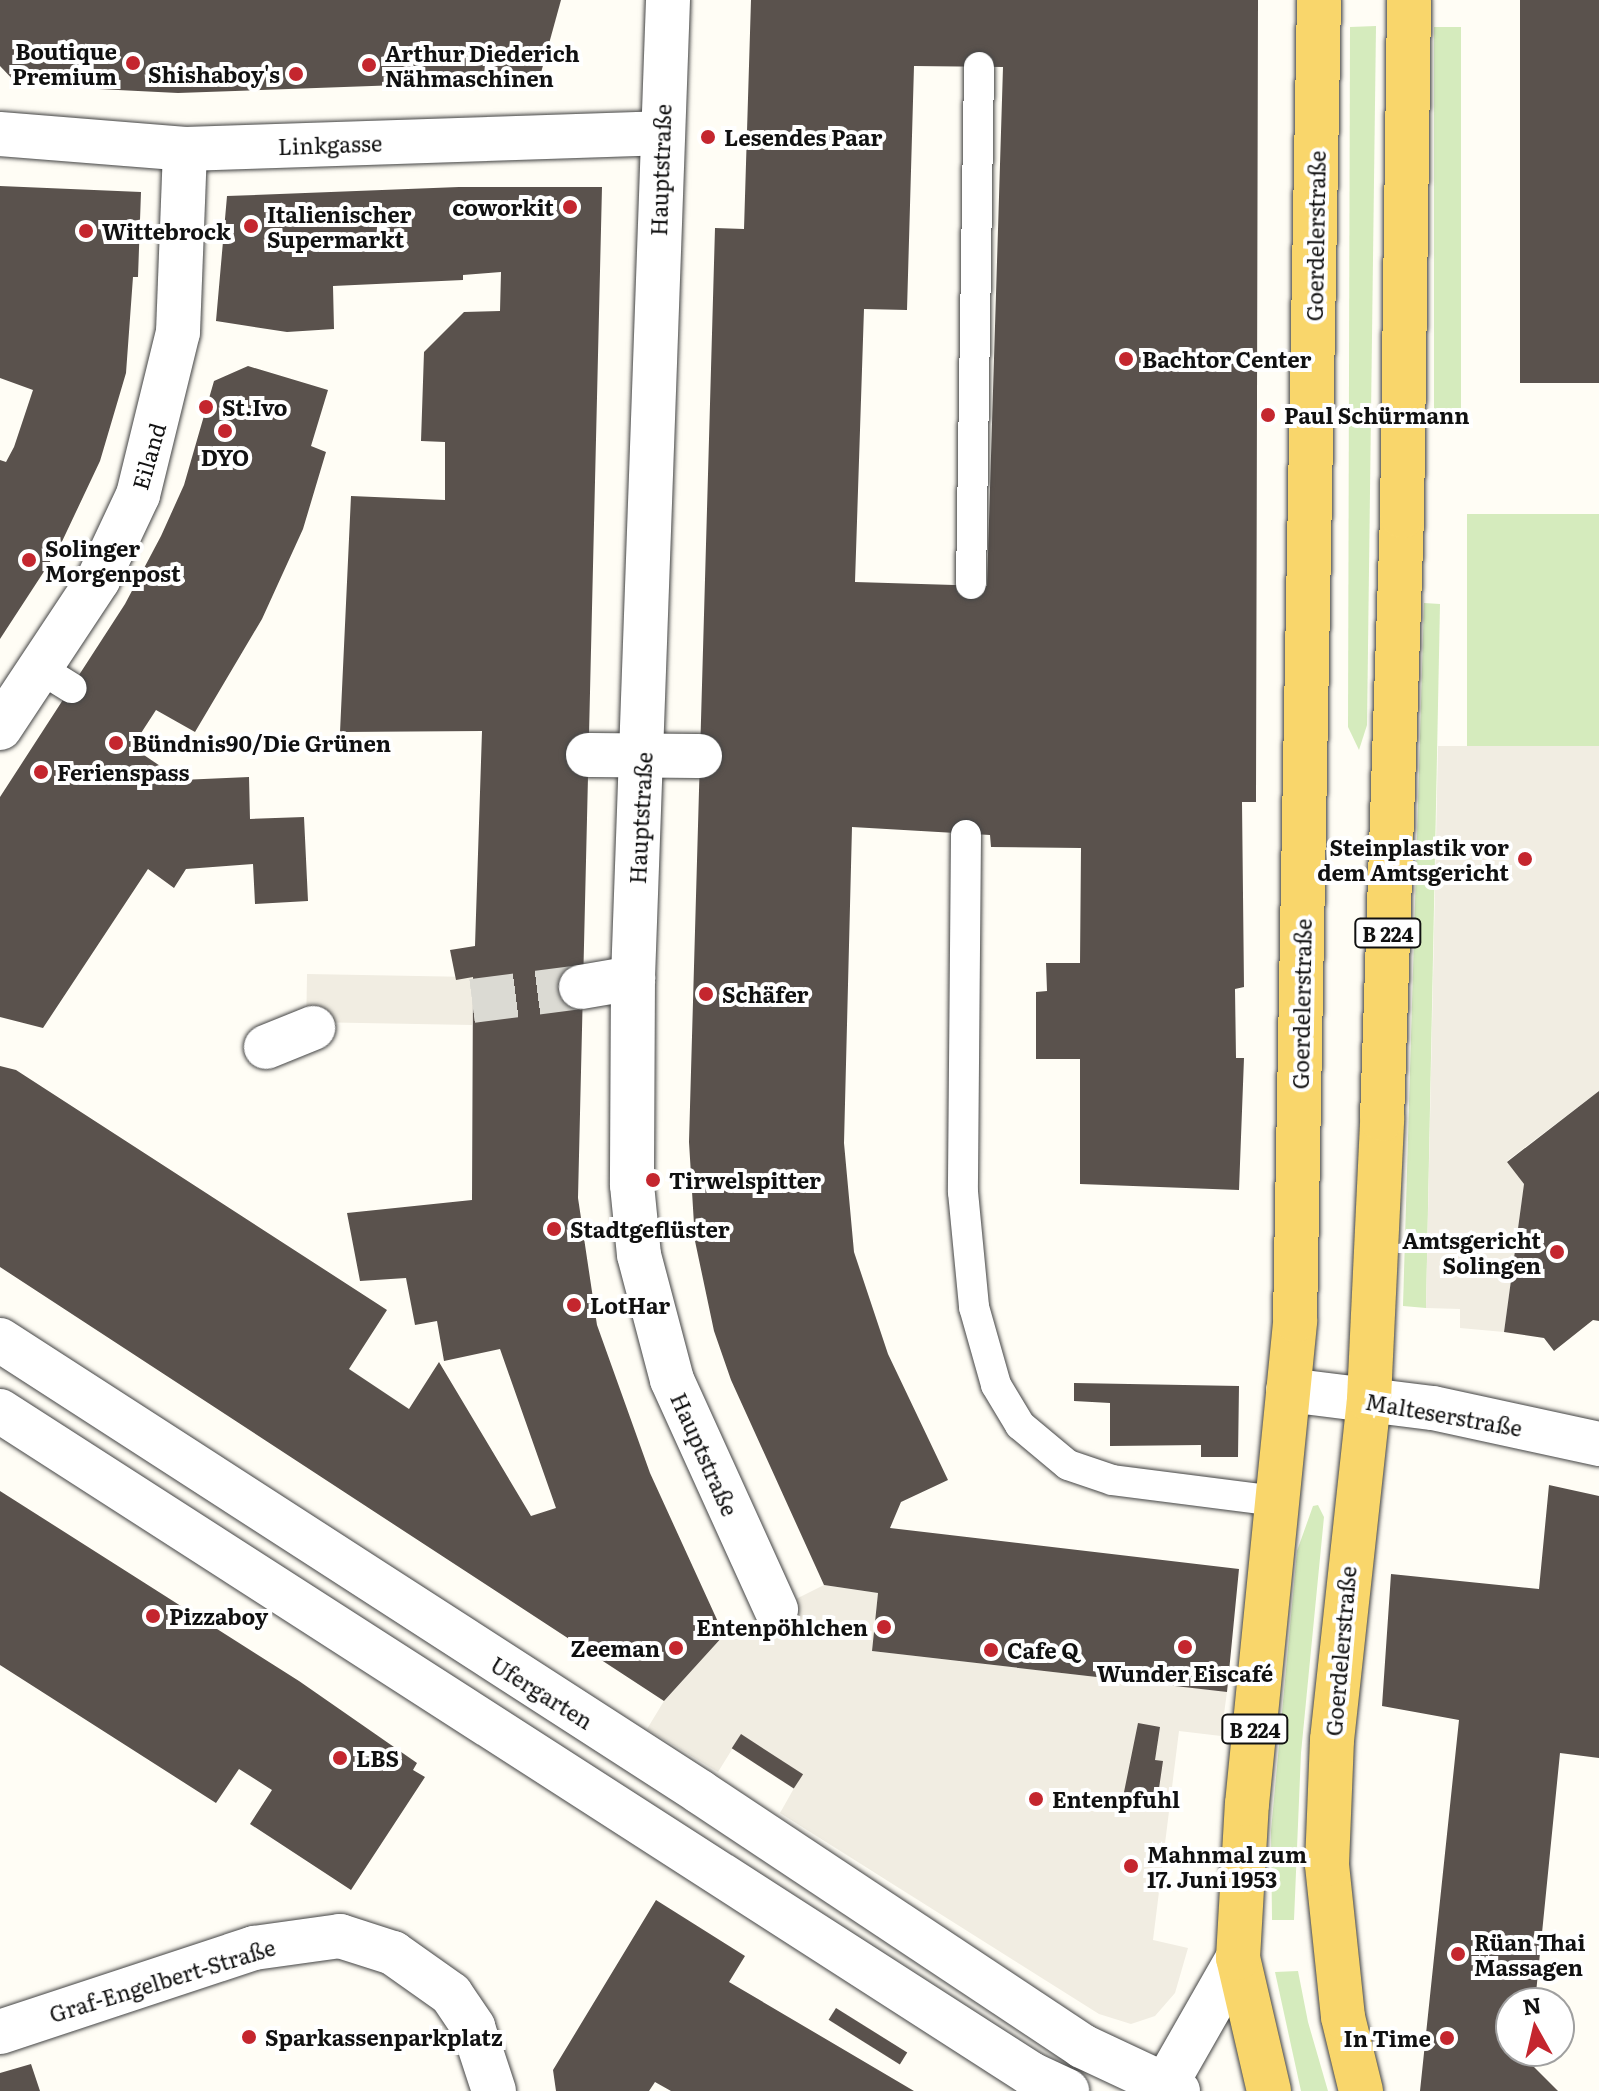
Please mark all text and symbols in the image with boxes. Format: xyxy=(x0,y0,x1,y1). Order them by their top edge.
place label: Boutique Premium xyxy=(12,37,117,88)
place label: Arthur Diederich Nähmaschinen xyxy=(385,39,580,90)
marker: Boutique Premium xyxy=(124,54,142,72)
marker: Arthur Diederich Nähmaschinen xyxy=(360,56,378,74)
place label: Shishaboy's xyxy=(148,61,280,87)
marker: Shishaboy's xyxy=(287,65,305,83)
street label: Hauptstraße xyxy=(645,104,675,236)
place label: Lesendes Paar xyxy=(724,124,882,150)
marker: Lesendes Paar xyxy=(699,128,717,146)
street label: Linkgasse xyxy=(277,129,383,159)
street label: Goerdelerstraße xyxy=(1300,150,1330,322)
place label: coworkit xyxy=(452,194,554,220)
marker: coworkit xyxy=(561,198,579,216)
place label: Italienischer Supermarkt xyxy=(267,200,412,252)
marker: Italienischer Supermarkt xyxy=(242,217,260,235)
place label: Wittebrock xyxy=(102,218,231,244)
marker: Wittebrock xyxy=(77,222,95,240)
place label: Bachtor Center xyxy=(1142,346,1311,372)
marker: Bachtor Center xyxy=(1117,350,1135,368)
place label: St.Ivo xyxy=(222,394,288,420)
marker: St.Ivo xyxy=(197,398,215,416)
place label: Paul Schürmann xyxy=(1284,402,1469,428)
marker: Paul Schürmann xyxy=(1259,406,1277,424)
street label: Eiland xyxy=(126,420,170,492)
marker: DYO xyxy=(216,422,234,440)
place label: DYO xyxy=(201,444,249,470)
place label: Solinger Morgenpost xyxy=(45,534,181,586)
marker: Solinger Morgenpost xyxy=(20,551,38,569)
place label: Bündnis90/Die Grünen xyxy=(132,730,391,756)
marker: Bündnis90/Die Grünen xyxy=(107,734,125,752)
street label: Hauptstraße xyxy=(623,751,657,885)
place label: Ferienspass xyxy=(57,759,190,785)
marker: Ferienspass xyxy=(32,763,50,781)
place label: Steinplastik vor dem Amtsgericht xyxy=(1317,833,1509,884)
marker: Steinplastik vor dem Amtsgericht xyxy=(1516,850,1534,868)
road number: B 224 xyxy=(1354,917,1422,949)
street label: Goerdelerstraße xyxy=(1286,918,1316,1090)
place label: Schäfer xyxy=(722,981,809,1007)
marker: Schäfer xyxy=(697,985,715,1003)
place label: Tirwelspitter xyxy=(669,1167,821,1193)
marker: Tirwelspitter xyxy=(644,1171,662,1189)
place label: Stadtgeflüster xyxy=(570,1216,730,1242)
marker: Stadtgeflüster xyxy=(545,1220,563,1238)
place label: Amtsgericht Solingen xyxy=(1402,1226,1541,1278)
marker: Amtsgericht Solingen xyxy=(1548,1243,1566,1261)
place label: LotHar xyxy=(590,1292,670,1318)
marker: LotHar xyxy=(565,1296,583,1314)
street label: Malteserstraße xyxy=(1364,1387,1524,1441)
street label: Hauptstraße xyxy=(666,1388,744,1520)
street label: Goerdelerstraße xyxy=(1319,1565,1361,1737)
place label: Pizzaboy xyxy=(169,1603,268,1629)
marker: Pizzaboy xyxy=(144,1607,162,1625)
place label: Entenpöhlchen xyxy=(696,1614,868,1640)
marker: Entenpöhlchen xyxy=(875,1618,893,1636)
place label: Zeeman xyxy=(571,1635,660,1661)
place label: Cafe Q xyxy=(1007,1637,1078,1663)
marker: Wunder Eiscafé xyxy=(1176,1638,1194,1656)
marker: Zeeman xyxy=(667,1639,685,1657)
marker: Cafe Q xyxy=(982,1641,1000,1659)
street label: Ufergarten xyxy=(486,1650,598,1734)
place label: Wunder Eiscafé xyxy=(1097,1660,1273,1686)
road number: B 224 xyxy=(1221,1713,1289,1745)
place label: LBS xyxy=(356,1745,399,1771)
marker: LBS xyxy=(331,1749,349,1767)
place label: Entenpfuhl xyxy=(1052,1786,1180,1812)
marker: Entenpfuhl xyxy=(1027,1790,1045,1808)
place label: Mahnmal zum 17. Juni 1953 xyxy=(1147,1840,1307,1892)
marker: Mahnmal zum 17. Juni 1953 xyxy=(1122,1857,1140,1875)
place label: Rüan Thai Massagen xyxy=(1474,1928,1586,1980)
street label: Graf-Engelbert-Straße xyxy=(46,1933,278,2027)
marker: Rüan Thai Massagen xyxy=(1449,1945,1467,1963)
north arrow xyxy=(1495,1987,1575,2067)
text: N xyxy=(1520,1987,1543,2022)
place label: Sparkassenparkplatz xyxy=(265,2024,503,2050)
place label: In Time xyxy=(1344,2025,1431,2051)
marker: Sparkassenparkplatz xyxy=(240,2028,258,2046)
marker: In Time xyxy=(1438,2029,1456,2047)

